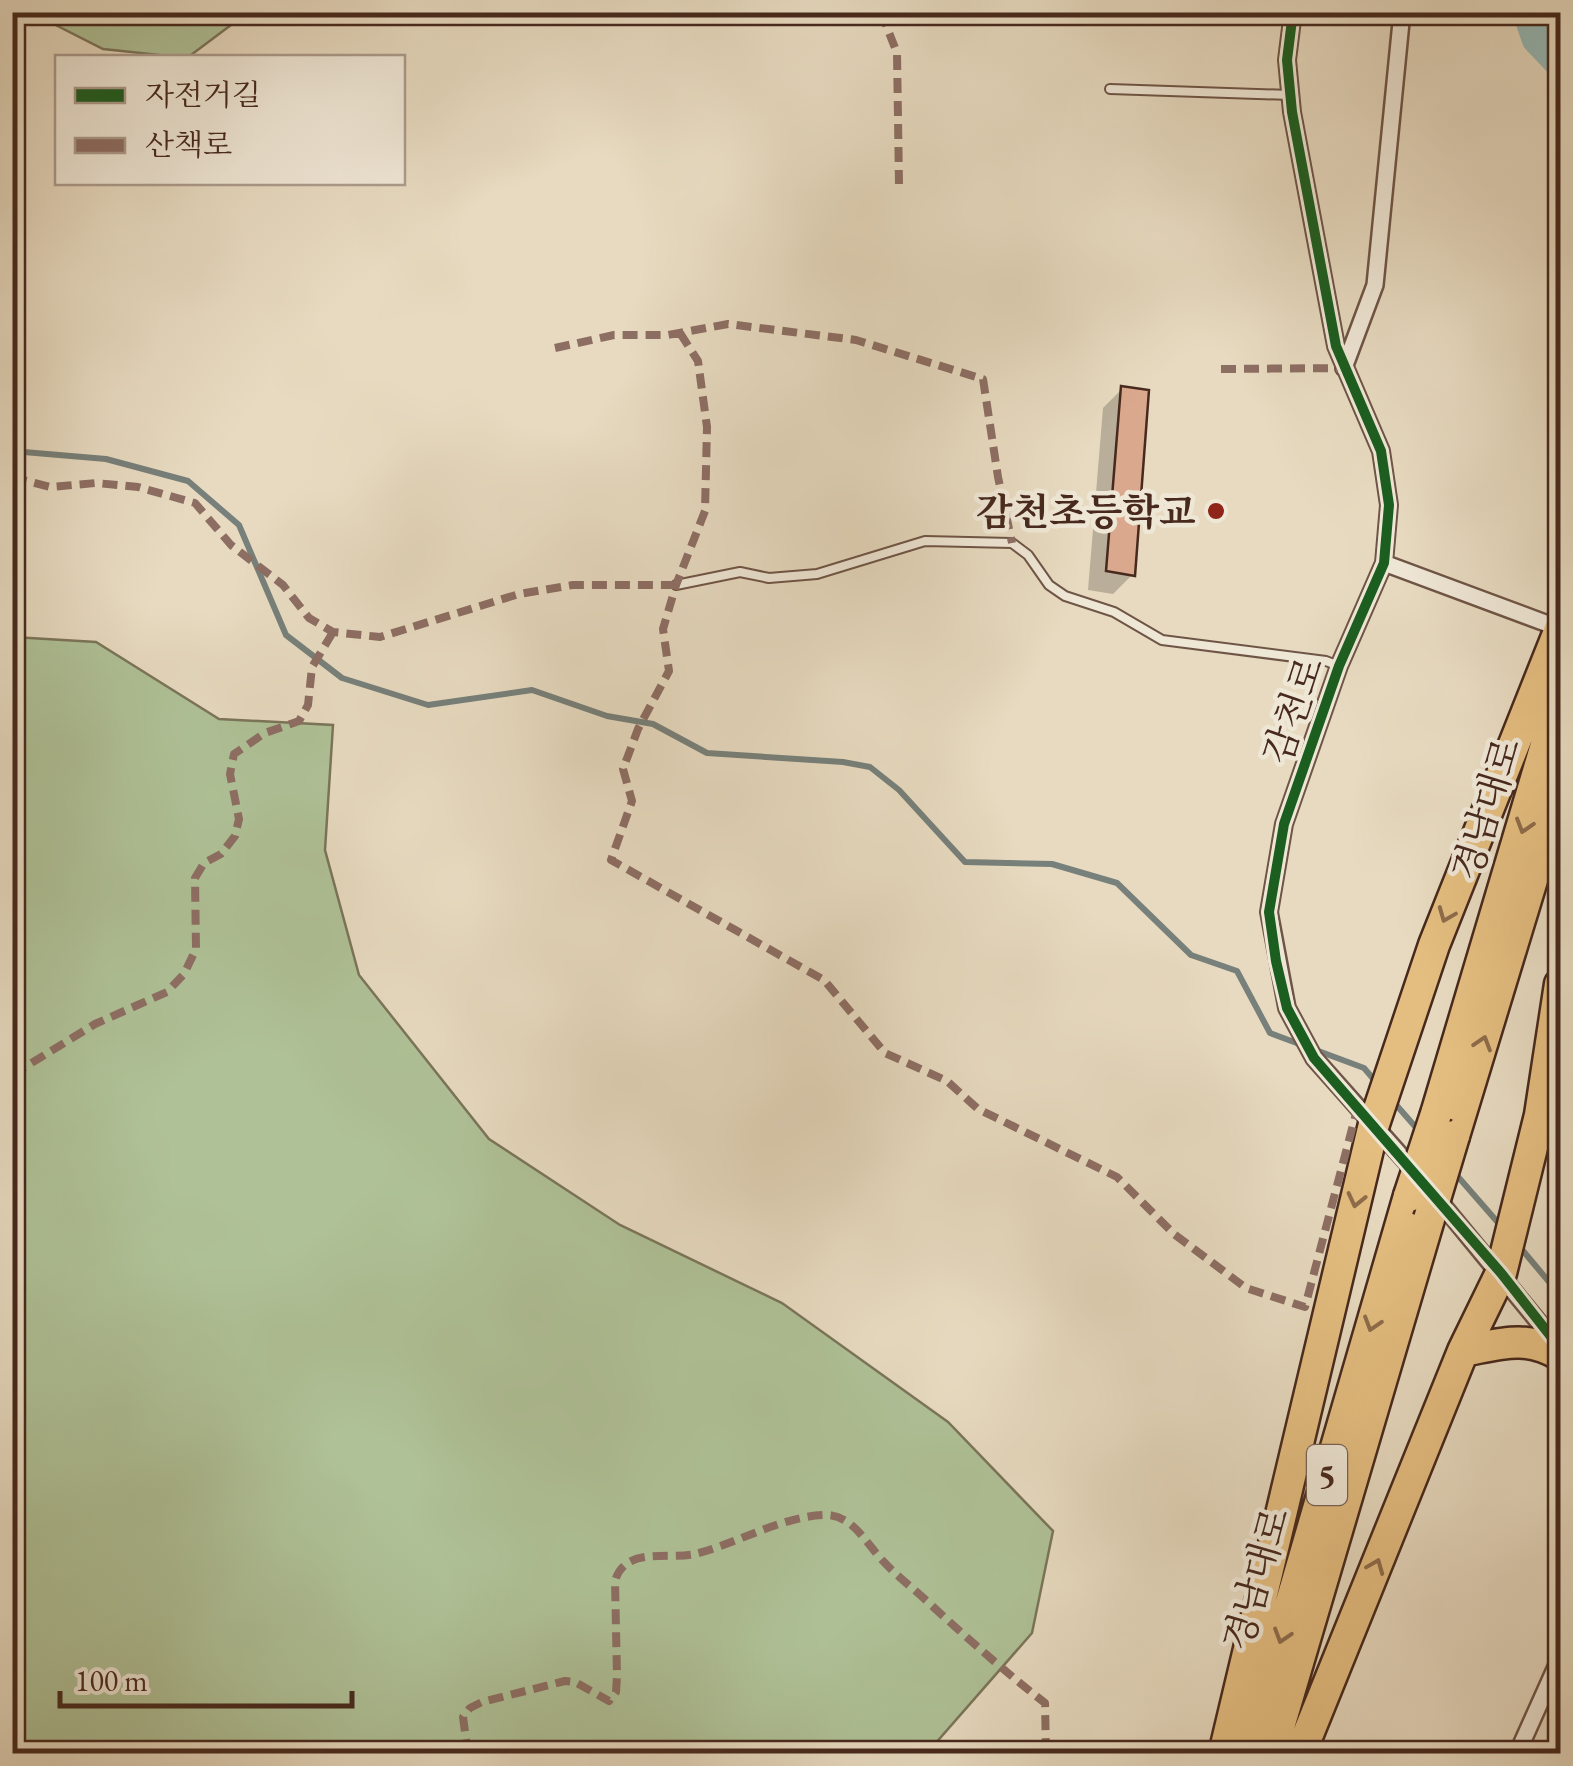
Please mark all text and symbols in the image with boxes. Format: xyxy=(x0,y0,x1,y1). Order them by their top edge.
legend xyxy=(55,55,405,185)
text: 자전거길 xyxy=(145,75,261,114)
text: 산책로 xyxy=(145,125,232,164)
place label: 감천초등학교 xyxy=(976,487,1196,536)
marker: 감천초등학교 xyxy=(1205,500,1227,522)
street label: 감천로 xyxy=(1252,650,1334,770)
street label: 경남대로 xyxy=(1441,732,1531,886)
one-way arrow xyxy=(1515,816,1536,833)
one-way arrow xyxy=(1438,905,1458,922)
one-way arrow xyxy=(1471,1035,1491,1052)
one-way arrow xyxy=(1347,1191,1368,1208)
one-way arrow xyxy=(1363,1314,1384,1331)
road number: 5 xyxy=(1307,1445,1347,1505)
street label: 경남대로 xyxy=(1212,1502,1300,1656)
one-way arrow xyxy=(1365,1558,1385,1576)
one-way arrow xyxy=(1273,1626,1294,1643)
scale bar xyxy=(60,1646,352,1708)
text: 100 m xyxy=(75,1661,148,1700)

